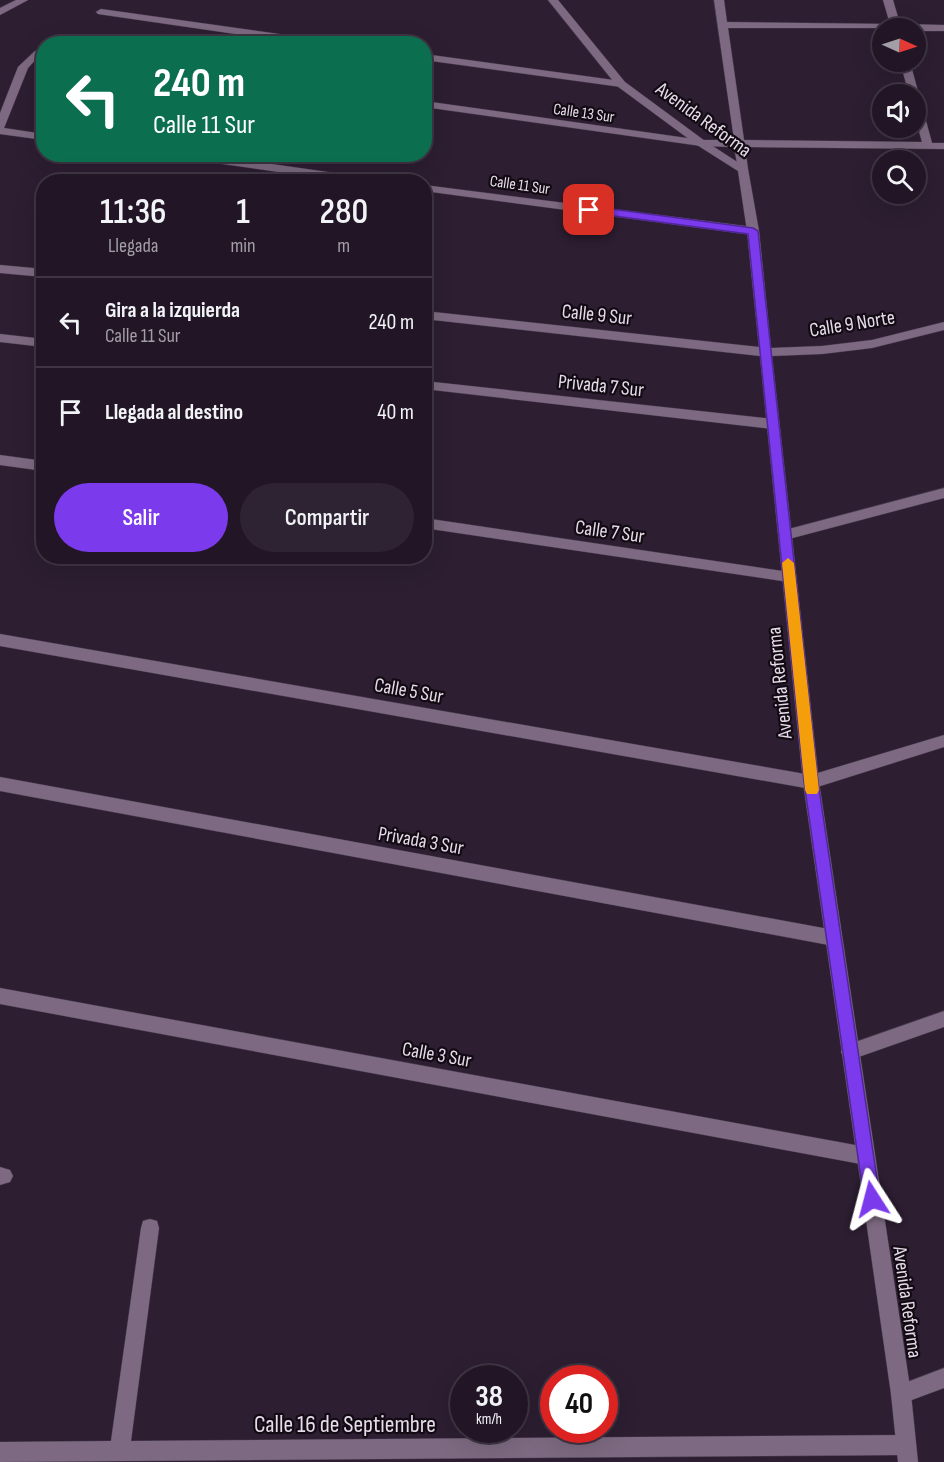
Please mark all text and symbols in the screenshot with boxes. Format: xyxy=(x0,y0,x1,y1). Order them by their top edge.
north arrow xyxy=(872,18,926,72)
map controls xyxy=(872,18,926,204)
text: 240 m xyxy=(153,58,245,109)
icon: left xyxy=(54,60,132,138)
street label: Avenida Reforma xyxy=(650,76,756,163)
button: sound xyxy=(872,84,926,138)
street label: Calle 13 Sur xyxy=(552,100,616,127)
text: Calle 11 Sur xyxy=(153,109,255,141)
button: search xyxy=(872,150,926,204)
street label: Calle 11 Sur xyxy=(489,172,551,199)
pin xyxy=(563,184,614,235)
text: 11:36 xyxy=(100,191,167,234)
text: 1 xyxy=(236,191,250,234)
text: 280 xyxy=(320,191,368,234)
icon: arrive xyxy=(572,193,605,226)
text: Llegada xyxy=(108,234,159,258)
text: min xyxy=(230,234,256,258)
text: m xyxy=(337,234,350,258)
text: Gira a la izquierda xyxy=(105,297,240,324)
street label: Calle 9 Sur xyxy=(561,299,633,331)
street label: Calle 9 Norte xyxy=(808,305,897,343)
icon: left xyxy=(54,306,87,339)
text: 240 m xyxy=(368,309,414,336)
text: Calle 11 Sur xyxy=(105,324,181,348)
street label: Privada 7 Sur xyxy=(557,370,645,402)
icon: arrive xyxy=(54,396,87,429)
text: Llegada al destino xyxy=(105,399,243,426)
text: 40 m xyxy=(377,399,414,426)
button: Salir xyxy=(54,483,228,552)
button: Compartir xyxy=(240,483,414,552)
street label: Calle 7 Sur xyxy=(574,515,646,549)
street label: Avenida Reforma xyxy=(762,626,798,741)
street label: Calle 5 Sur xyxy=(372,673,445,709)
street label: Privada 3 Sur xyxy=(376,822,466,860)
street label: Calle 3 Sur xyxy=(400,1037,474,1073)
position arrow xyxy=(840,1167,904,1231)
street label: Avenida Reforma xyxy=(887,1244,927,1359)
speed limit sign: 40 xyxy=(540,1365,618,1443)
text: 38 xyxy=(475,1379,503,1415)
street label: Calle 16 de Septiembre xyxy=(254,1410,436,1439)
text: km/h xyxy=(476,1410,502,1429)

